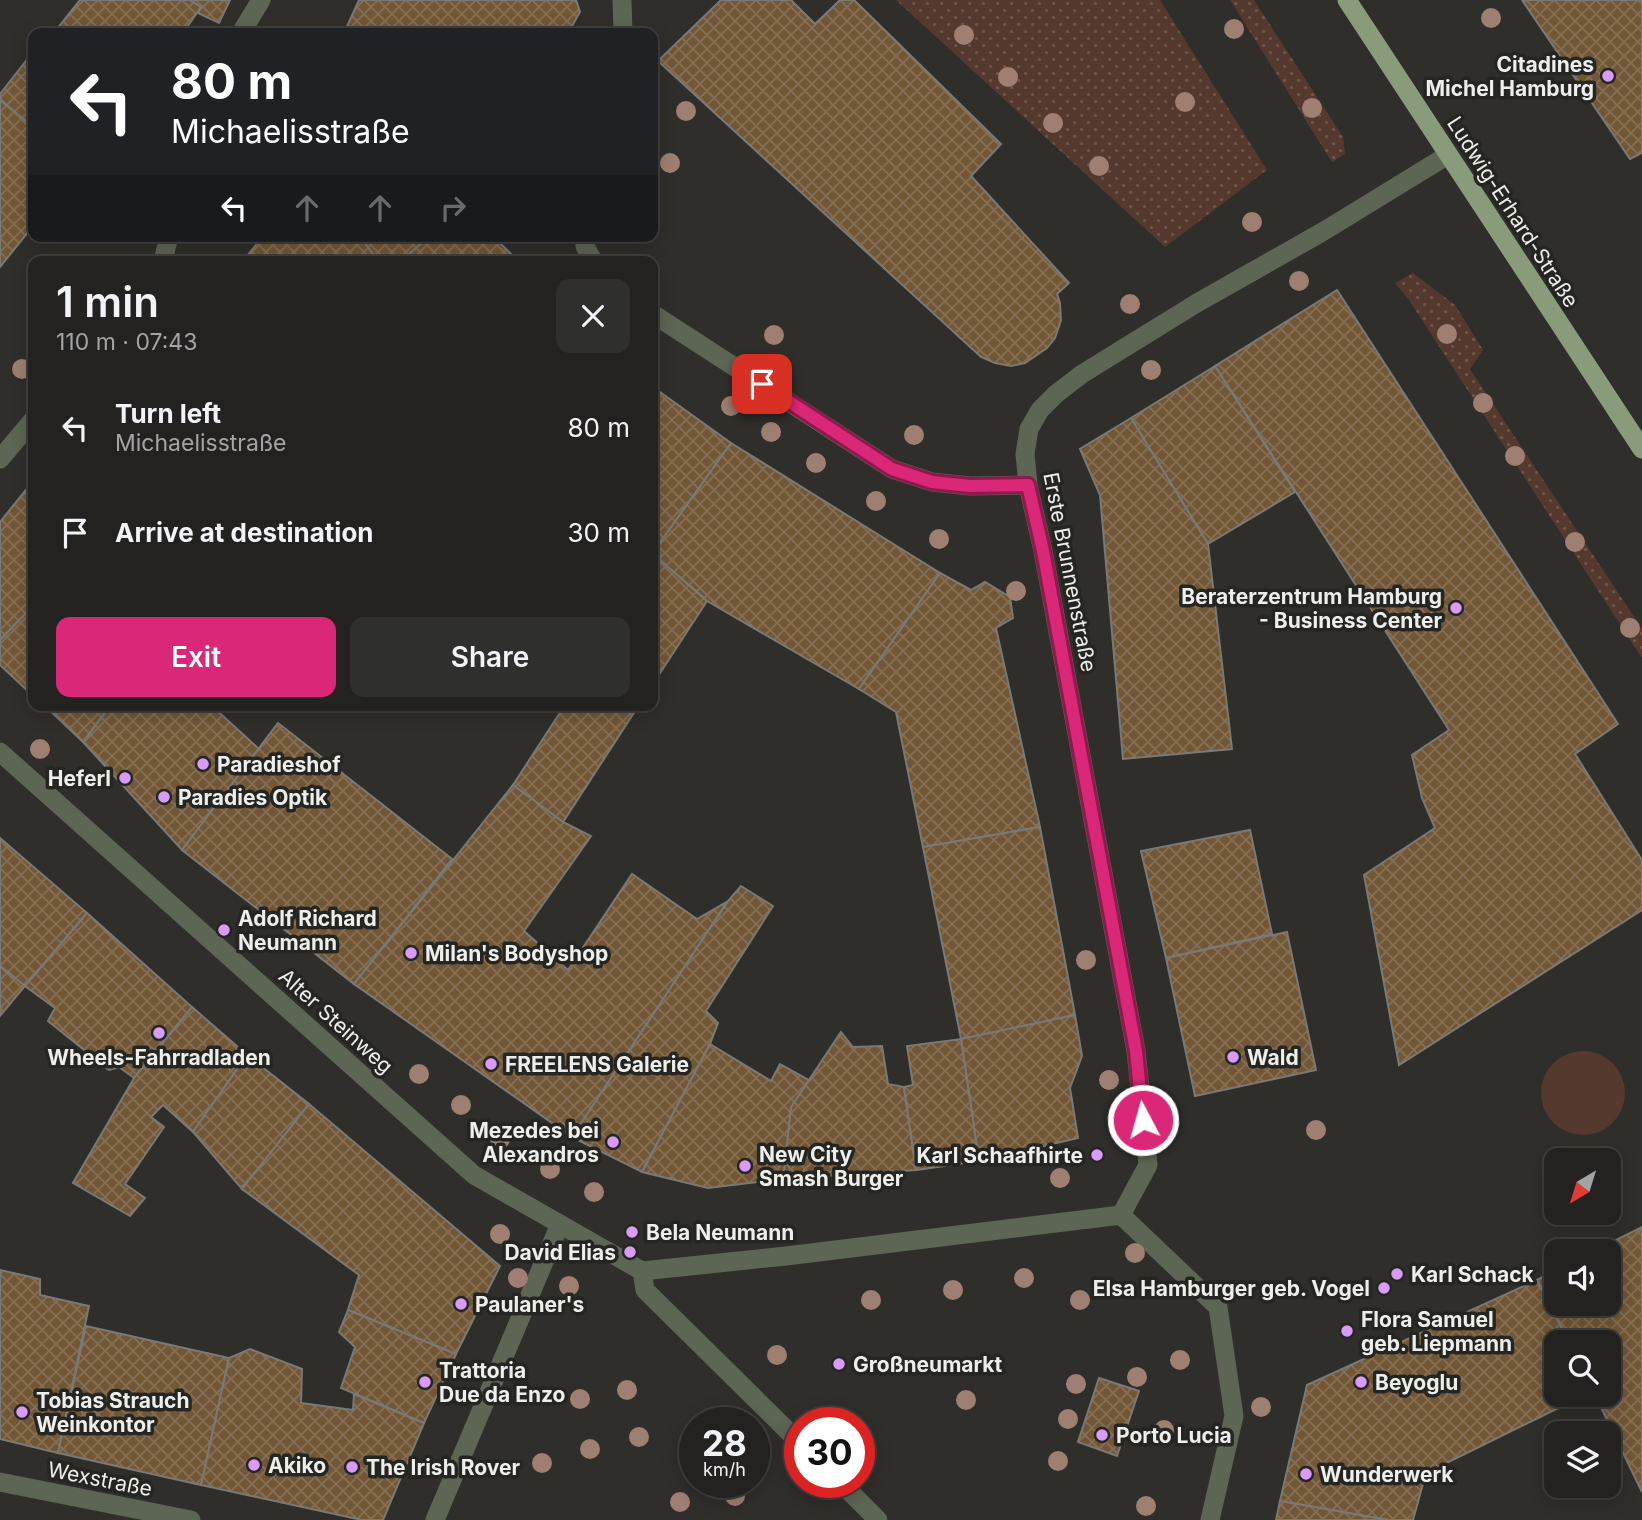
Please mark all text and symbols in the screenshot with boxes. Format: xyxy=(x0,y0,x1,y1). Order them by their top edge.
text: 80 m xyxy=(171,52,292,111)
place label: Citadines Michel Hamburg xyxy=(1425,52,1594,101)
icon: left xyxy=(56,56,147,147)
marker: Citadines Michel Hamburg xyxy=(1600,68,1616,84)
text: Michaelisstraße xyxy=(171,112,410,151)
street label: Ludwig-Erhard-Straße xyxy=(1442,112,1584,312)
icon: left xyxy=(215,189,253,227)
icon: ahead xyxy=(288,189,326,227)
icon: ahead xyxy=(361,189,399,227)
icon: right xyxy=(434,189,472,227)
text: 1 min xyxy=(56,276,159,327)
button: close xyxy=(556,279,630,353)
text: 110 m · 07:43 xyxy=(56,328,197,356)
pin xyxy=(732,354,792,414)
icon: arrive xyxy=(743,365,781,403)
text: Turn left xyxy=(115,398,221,429)
icon: left xyxy=(56,409,94,447)
text: 80 m xyxy=(567,412,630,443)
text: Michaelisstraße xyxy=(115,429,287,457)
street label: Erste Brunnenstraße xyxy=(1038,470,1102,674)
icon: arrive xyxy=(56,514,94,552)
text: Arrive at destination xyxy=(115,517,374,548)
text: 30 m xyxy=(567,517,630,548)
place label: Beraterzentrum Hamburg - Business Center xyxy=(1181,584,1442,633)
marker: Beraterzentrum Hamburg - Business Center xyxy=(1448,600,1464,616)
button: Exit xyxy=(56,617,336,697)
button: Share xyxy=(350,617,630,697)
place label: Paradieshof xyxy=(217,752,341,777)
marker: Paradieshof xyxy=(195,756,211,772)
place label: Heferl xyxy=(48,766,111,791)
marker: Heferl xyxy=(117,770,133,786)
place label: Paradies Optik xyxy=(178,785,328,810)
marker: Paradies Optik xyxy=(156,789,172,805)
place label: Adolf Richard Neumann xyxy=(238,906,377,955)
marker: Adolf Richard Neumann xyxy=(216,922,232,938)
place label: Milan's Bodyshop xyxy=(425,941,608,966)
marker: Milan's Bodyshop xyxy=(403,945,419,961)
street label: Alter Steinweg xyxy=(274,963,398,1079)
marker: Wheels-Fahrradladen xyxy=(151,1025,167,1041)
place label: Wheels-Fahrradladen xyxy=(47,1045,271,1070)
place label: Wald xyxy=(1247,1045,1299,1070)
marker: Wald xyxy=(1225,1049,1241,1065)
place label: FREELENS Galerie xyxy=(505,1052,689,1077)
marker: FREELENS Galerie xyxy=(483,1056,499,1072)
position arrow xyxy=(1106,1083,1180,1157)
place label: Mezedes bei Alexandros xyxy=(469,1118,599,1167)
marker: Mezedes bei Alexandros xyxy=(605,1134,621,1150)
place label: New City Smash Burger xyxy=(759,1142,904,1191)
place label: Karl Schaafhirte xyxy=(917,1143,1083,1168)
marker: Karl Schaafhirte xyxy=(1089,1147,1105,1163)
north arrow xyxy=(1544,1148,1620,1225)
map controls xyxy=(1544,1148,1621,1498)
marker: New City Smash Burger xyxy=(737,1158,753,1174)
place label: Bela Neumann xyxy=(646,1220,794,1245)
marker: Bela Neumann xyxy=(624,1224,640,1240)
button: sound xyxy=(1544,1239,1621,1316)
place label: David Elias xyxy=(504,1240,616,1265)
marker: David Elias xyxy=(622,1244,638,1260)
place label: Karl Schack xyxy=(1411,1262,1535,1287)
marker: Karl Schack xyxy=(1389,1266,1405,1282)
place label: Elsa Hamburger geb. Vogel xyxy=(1093,1276,1370,1301)
marker: Elsa Hamburger geb. Vogel xyxy=(1376,1280,1392,1296)
place label: Paulaner's xyxy=(475,1292,584,1317)
marker: Paulaner's xyxy=(453,1296,469,1312)
place label: Flora Samuel geb. Liepmann xyxy=(1361,1307,1512,1356)
marker: Flora Samuel geb. Liepmann xyxy=(1339,1323,1355,1339)
button: search xyxy=(1544,1330,1621,1407)
place label: Großneumarkt xyxy=(853,1352,1003,1377)
marker: Großneumarkt xyxy=(831,1356,847,1372)
place label: Trattoria Due da Enzo xyxy=(439,1358,566,1407)
place label: Beyoglu xyxy=(1375,1370,1458,1395)
marker: Trattoria Due da Enzo xyxy=(417,1374,433,1390)
marker: Beyoglu xyxy=(1353,1374,1369,1390)
place label: Tobias Strauch Weinkontor xyxy=(36,1388,190,1437)
marker: Tobias Strauch Weinkontor xyxy=(14,1404,30,1420)
speed limit sign: 30 xyxy=(784,1407,875,1498)
button: layers xyxy=(1544,1421,1621,1498)
text: 28 xyxy=(702,1422,747,1464)
place label: Porto Lucia xyxy=(1116,1423,1232,1448)
marker: Porto Lucia xyxy=(1094,1427,1110,1443)
place label: Akiko xyxy=(268,1453,326,1478)
place label: The Irish Rover xyxy=(366,1455,520,1480)
street label: Wexstraße xyxy=(46,1457,154,1501)
marker: Akiko xyxy=(246,1457,262,1473)
marker: The Irish Rover xyxy=(344,1459,360,1475)
text: km/h xyxy=(703,1459,746,1480)
place label: Wunderwerk xyxy=(1320,1462,1454,1487)
marker: Wunderwerk xyxy=(1298,1466,1314,1482)

